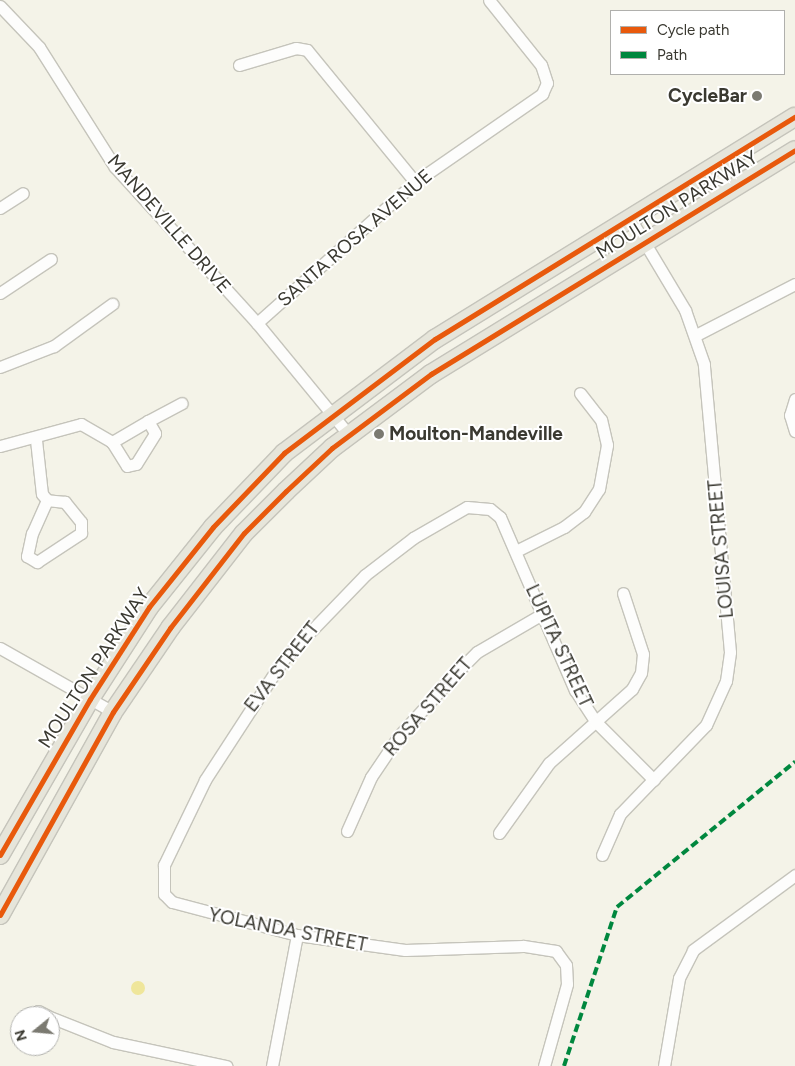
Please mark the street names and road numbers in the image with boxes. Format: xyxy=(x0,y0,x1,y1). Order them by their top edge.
street label: MOULTON PARKWAY xyxy=(592,146,762,264)
street label: MANDEVILLE DRIVE xyxy=(102,150,236,298)
street label: SANTA ROSA AVENUE xyxy=(273,165,437,311)
street label: LOUISA STREET xyxy=(704,479,738,619)
street label: LUPITA STREET xyxy=(521,581,597,711)
street label: MOULTON PARKWAY xyxy=(34,584,154,752)
street label: EVA STREET xyxy=(240,617,324,717)
street label: ROSA STREET xyxy=(379,653,477,761)
street label: YOLANDA STREET xyxy=(207,903,369,957)

